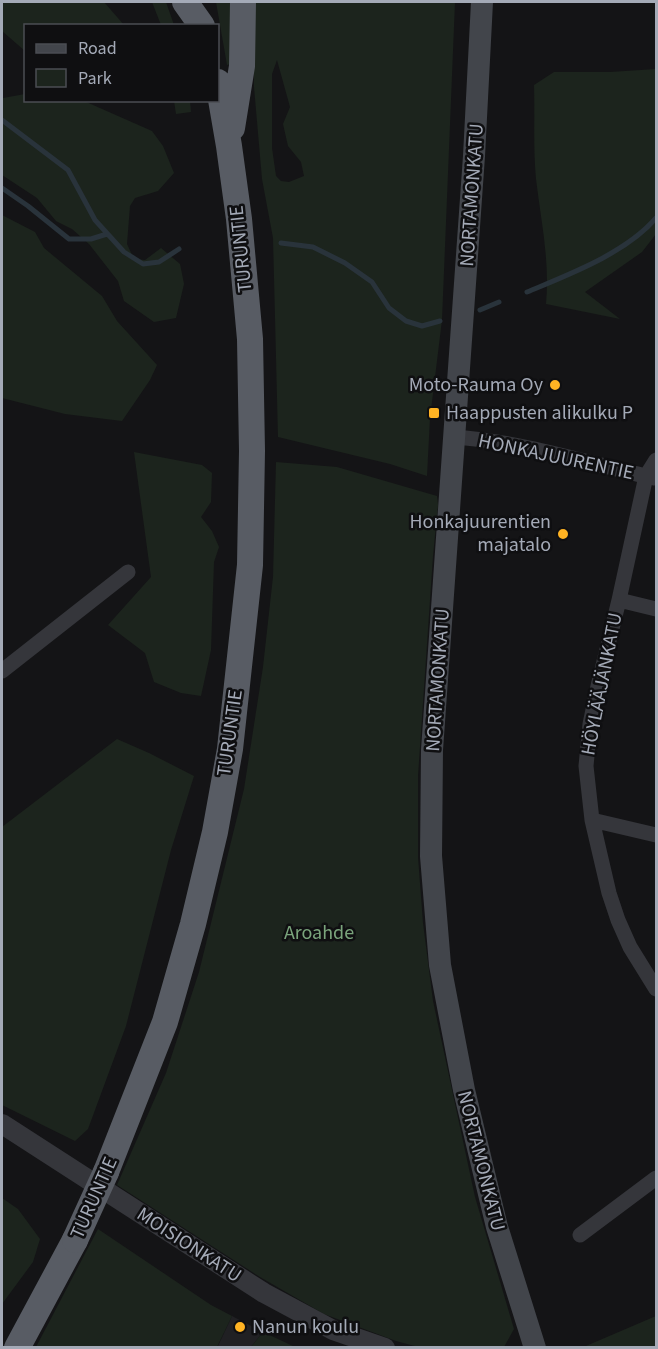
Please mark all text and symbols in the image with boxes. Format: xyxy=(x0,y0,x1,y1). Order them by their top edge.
legend xyxy=(24,24,219,102)
text: Road xyxy=(78,36,117,61)
text: Park xyxy=(78,66,112,91)
street label: NORTAMONKATU xyxy=(453,122,491,268)
street label: TURUNTIE xyxy=(223,204,259,294)
place label: Moto-Rauma Oy xyxy=(409,371,544,399)
marker: Moto-Rauma Oy xyxy=(548,378,562,392)
place label: Haappusten alikulku P xyxy=(446,399,633,427)
marker: Haappusten alikulku P xyxy=(427,406,441,420)
street label: HONKAJUURENTIE xyxy=(476,427,636,487)
place label: Honkajuurentien majatalo xyxy=(410,508,551,559)
marker: Honkajuurentien majatalo xyxy=(556,527,570,541)
street label: NORTAMONKATU xyxy=(419,607,457,753)
street label: HÖYLÄÄJÄNKATU xyxy=(574,610,630,758)
street label: TURUNTIE xyxy=(210,688,250,778)
park label: Aroahde xyxy=(284,919,354,947)
street label: NORTAMONKATU xyxy=(450,1088,512,1234)
street label: TURUNTIE xyxy=(63,1152,125,1244)
street label: MOISIONKATU xyxy=(131,1201,247,1289)
place label: Nanun koulu xyxy=(252,1313,359,1341)
marker: Nanun koulu xyxy=(233,1320,247,1334)

